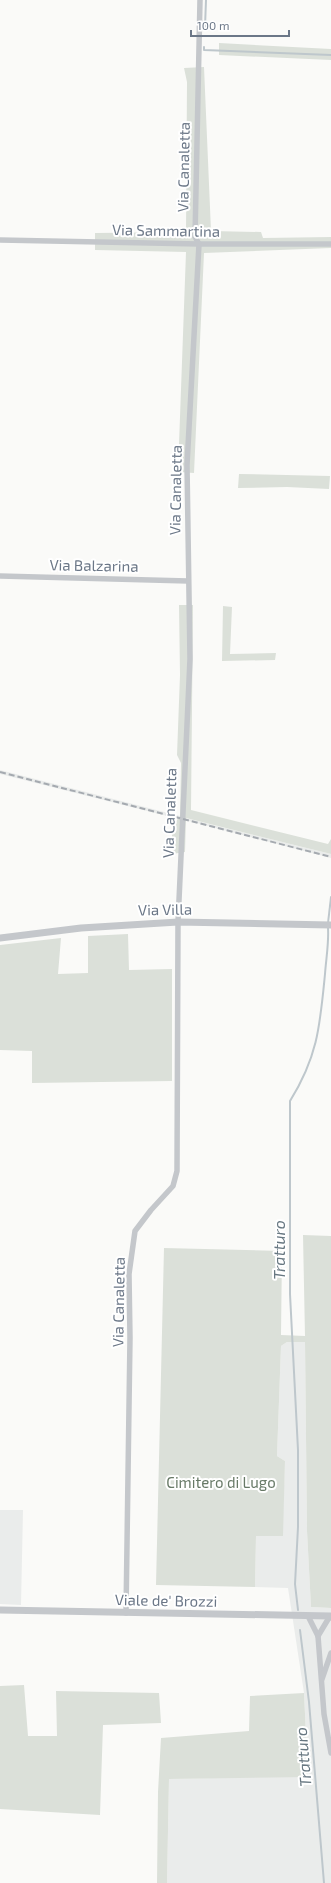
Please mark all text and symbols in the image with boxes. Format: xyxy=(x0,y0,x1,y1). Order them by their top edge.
scale bar xyxy=(191,12,289,38)
text: 100 m xyxy=(197,18,229,32)
street label: Via Canaletta xyxy=(173,122,193,212)
street label: Via Sammartina xyxy=(112,220,220,240)
street label: Via Canaletta xyxy=(165,445,185,535)
street label: Via Balzarina xyxy=(49,555,139,575)
street label: Via Canaletta xyxy=(158,767,180,858)
street label: Via Villa xyxy=(138,900,192,918)
water label: Tratturo xyxy=(269,1220,288,1280)
street label: Via Canaletta xyxy=(108,1257,128,1347)
park label: Cimitero di Lugo xyxy=(166,1473,276,1491)
street label: Viale de' Brozzi xyxy=(115,1590,217,1610)
water label: Tratturo xyxy=(290,1726,315,1788)

